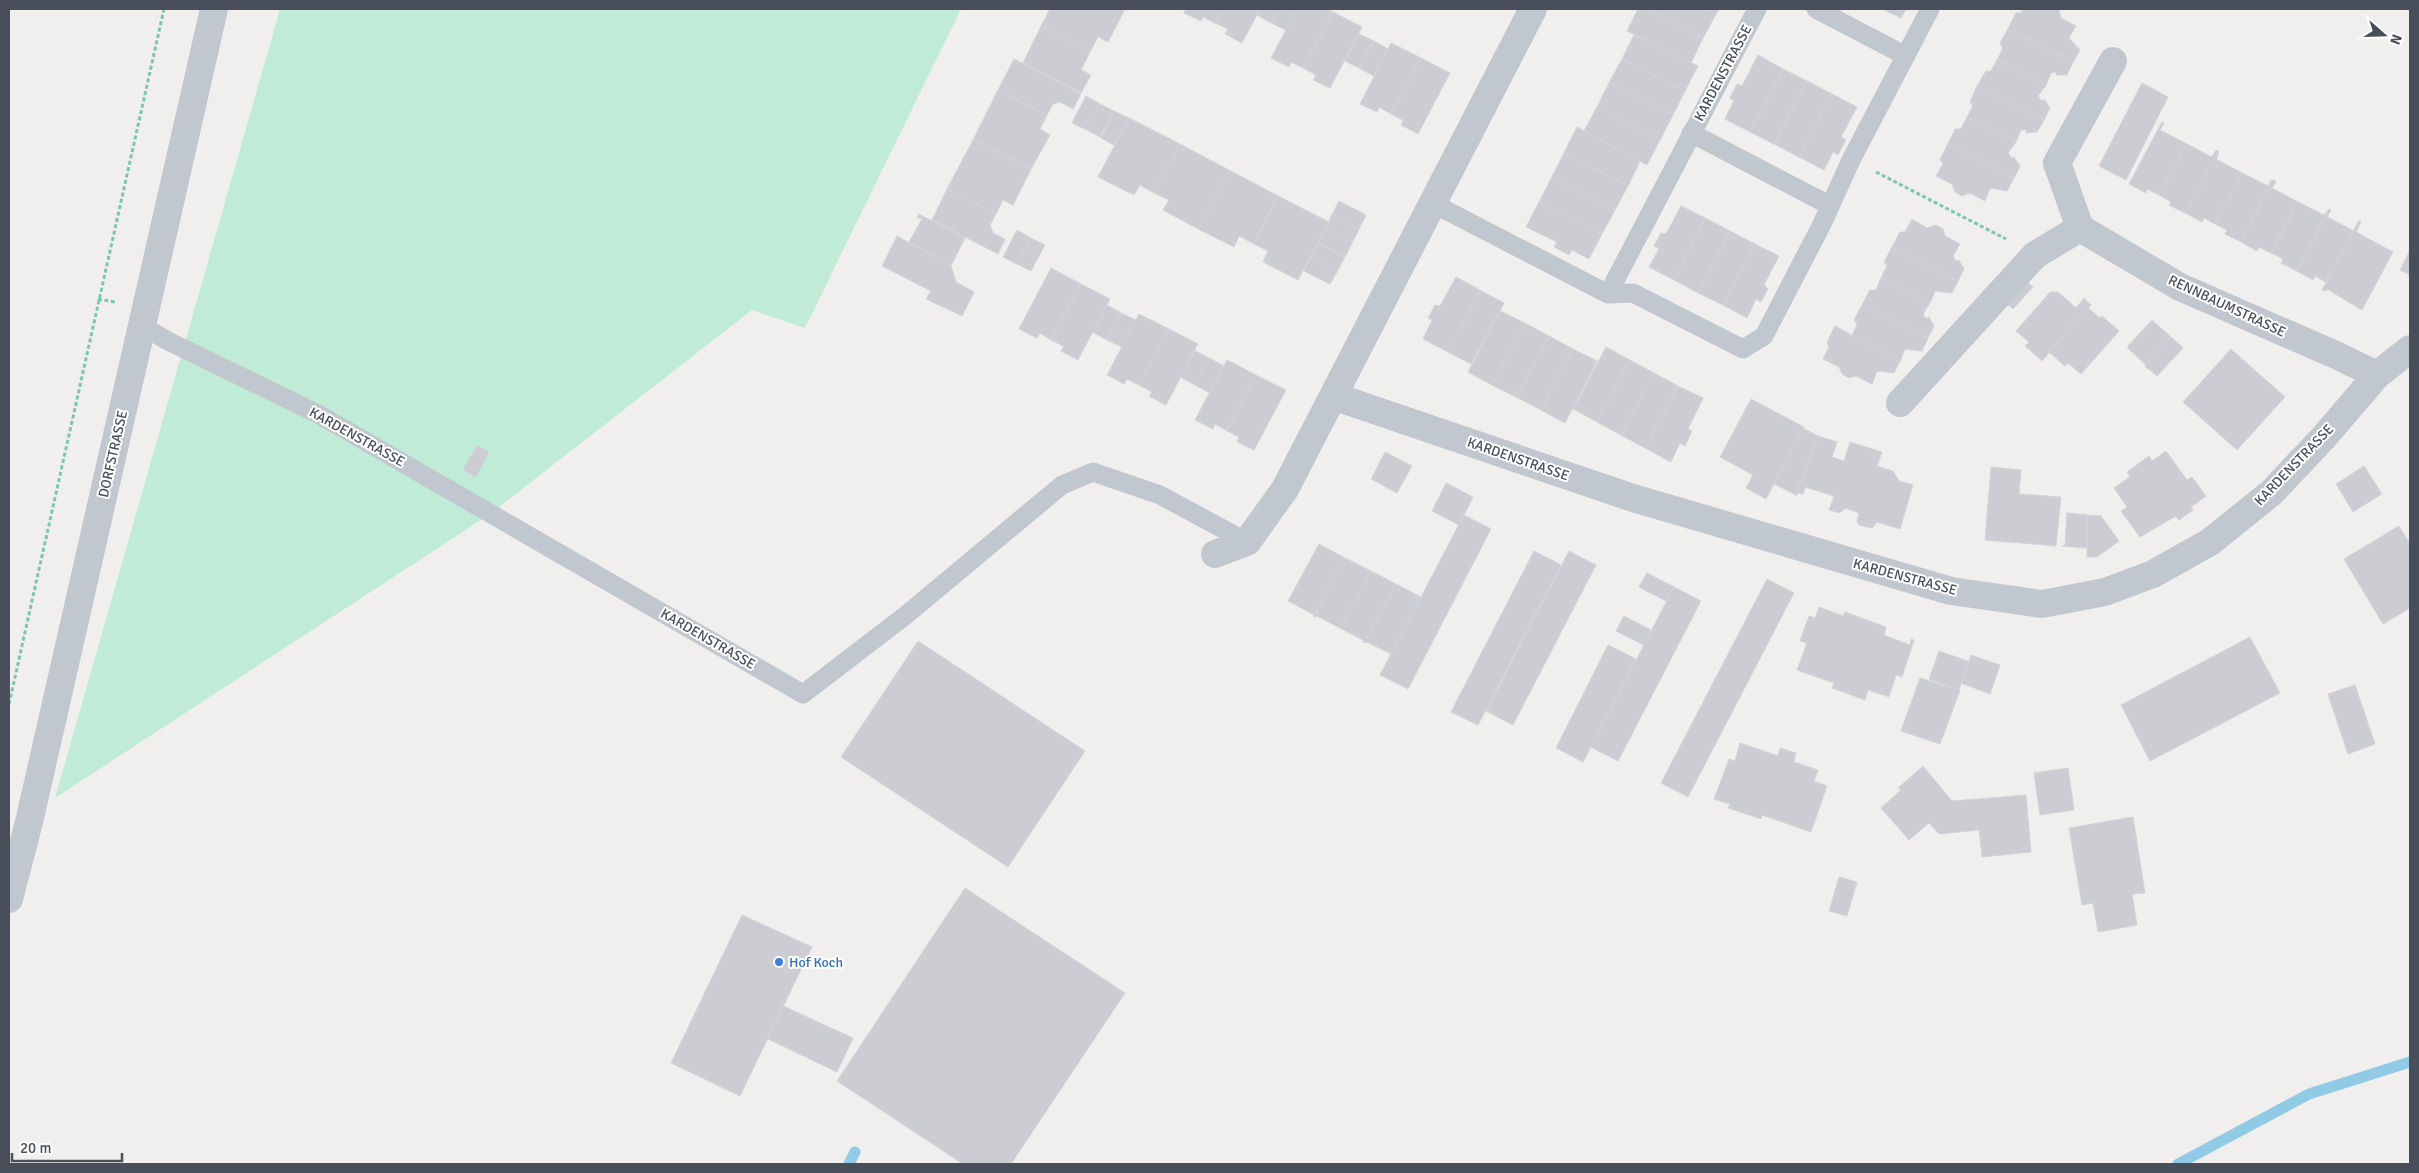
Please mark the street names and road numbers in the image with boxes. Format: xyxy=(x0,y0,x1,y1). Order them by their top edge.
street label: KARDENSTRASSE xyxy=(1690,22,1756,124)
street label: RENNBAUMSTRASSE xyxy=(2166,271,2288,341)
street label: KARDENSTRASSE xyxy=(306,404,408,470)
street label: DORFSTRASSE xyxy=(95,409,131,499)
street label: KARDENSTRASSE xyxy=(2251,421,2337,509)
street label: KARDENSTRASSE xyxy=(1465,434,1571,484)
street label: KARDENSTRASSE xyxy=(1851,555,1959,599)
street label: KARDENSTRASSE xyxy=(658,605,758,673)

